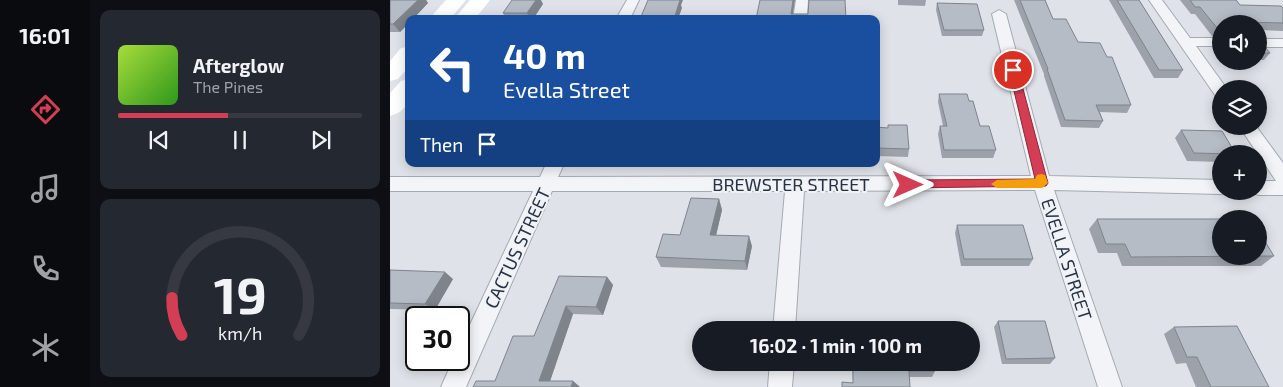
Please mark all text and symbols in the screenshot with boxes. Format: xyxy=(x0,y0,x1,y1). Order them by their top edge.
map controls xyxy=(1212,15,1267,265)
button: sound xyxy=(1212,15,1267,70)
text: 16:01 xyxy=(19,22,71,48)
text: 40 m xyxy=(503,34,586,76)
icon: left xyxy=(420,35,485,100)
pin xyxy=(992,49,1034,91)
text: Afterglow xyxy=(193,54,284,77)
icon: arrive xyxy=(999,56,1027,84)
text: Evella Street xyxy=(503,76,630,102)
text: The Pines xyxy=(193,77,263,96)
button: layers xyxy=(1212,80,1267,135)
icon: directions xyxy=(28,92,63,127)
icon: previous xyxy=(145,126,173,154)
icon: pause xyxy=(226,126,254,154)
icon: next xyxy=(307,126,335,154)
icon: arrive xyxy=(473,130,501,158)
text: Then xyxy=(420,133,463,156)
button: + xyxy=(1212,145,1267,200)
position arrow xyxy=(881,158,933,210)
icon: music xyxy=(28,171,63,206)
street label: BREWSTER STREET xyxy=(712,173,870,195)
street label: CACTUS STREET xyxy=(479,184,555,312)
street label: EVELLA STREET xyxy=(1037,195,1097,323)
button: − xyxy=(1212,210,1267,265)
icon: phone xyxy=(28,251,63,286)
text: 19 xyxy=(213,262,267,324)
speed limit sign: 30 xyxy=(405,306,470,371)
text: km/h xyxy=(218,322,262,344)
icon: climate xyxy=(28,330,63,365)
text: 16:02 · 1 min · 100 m xyxy=(750,334,922,357)

